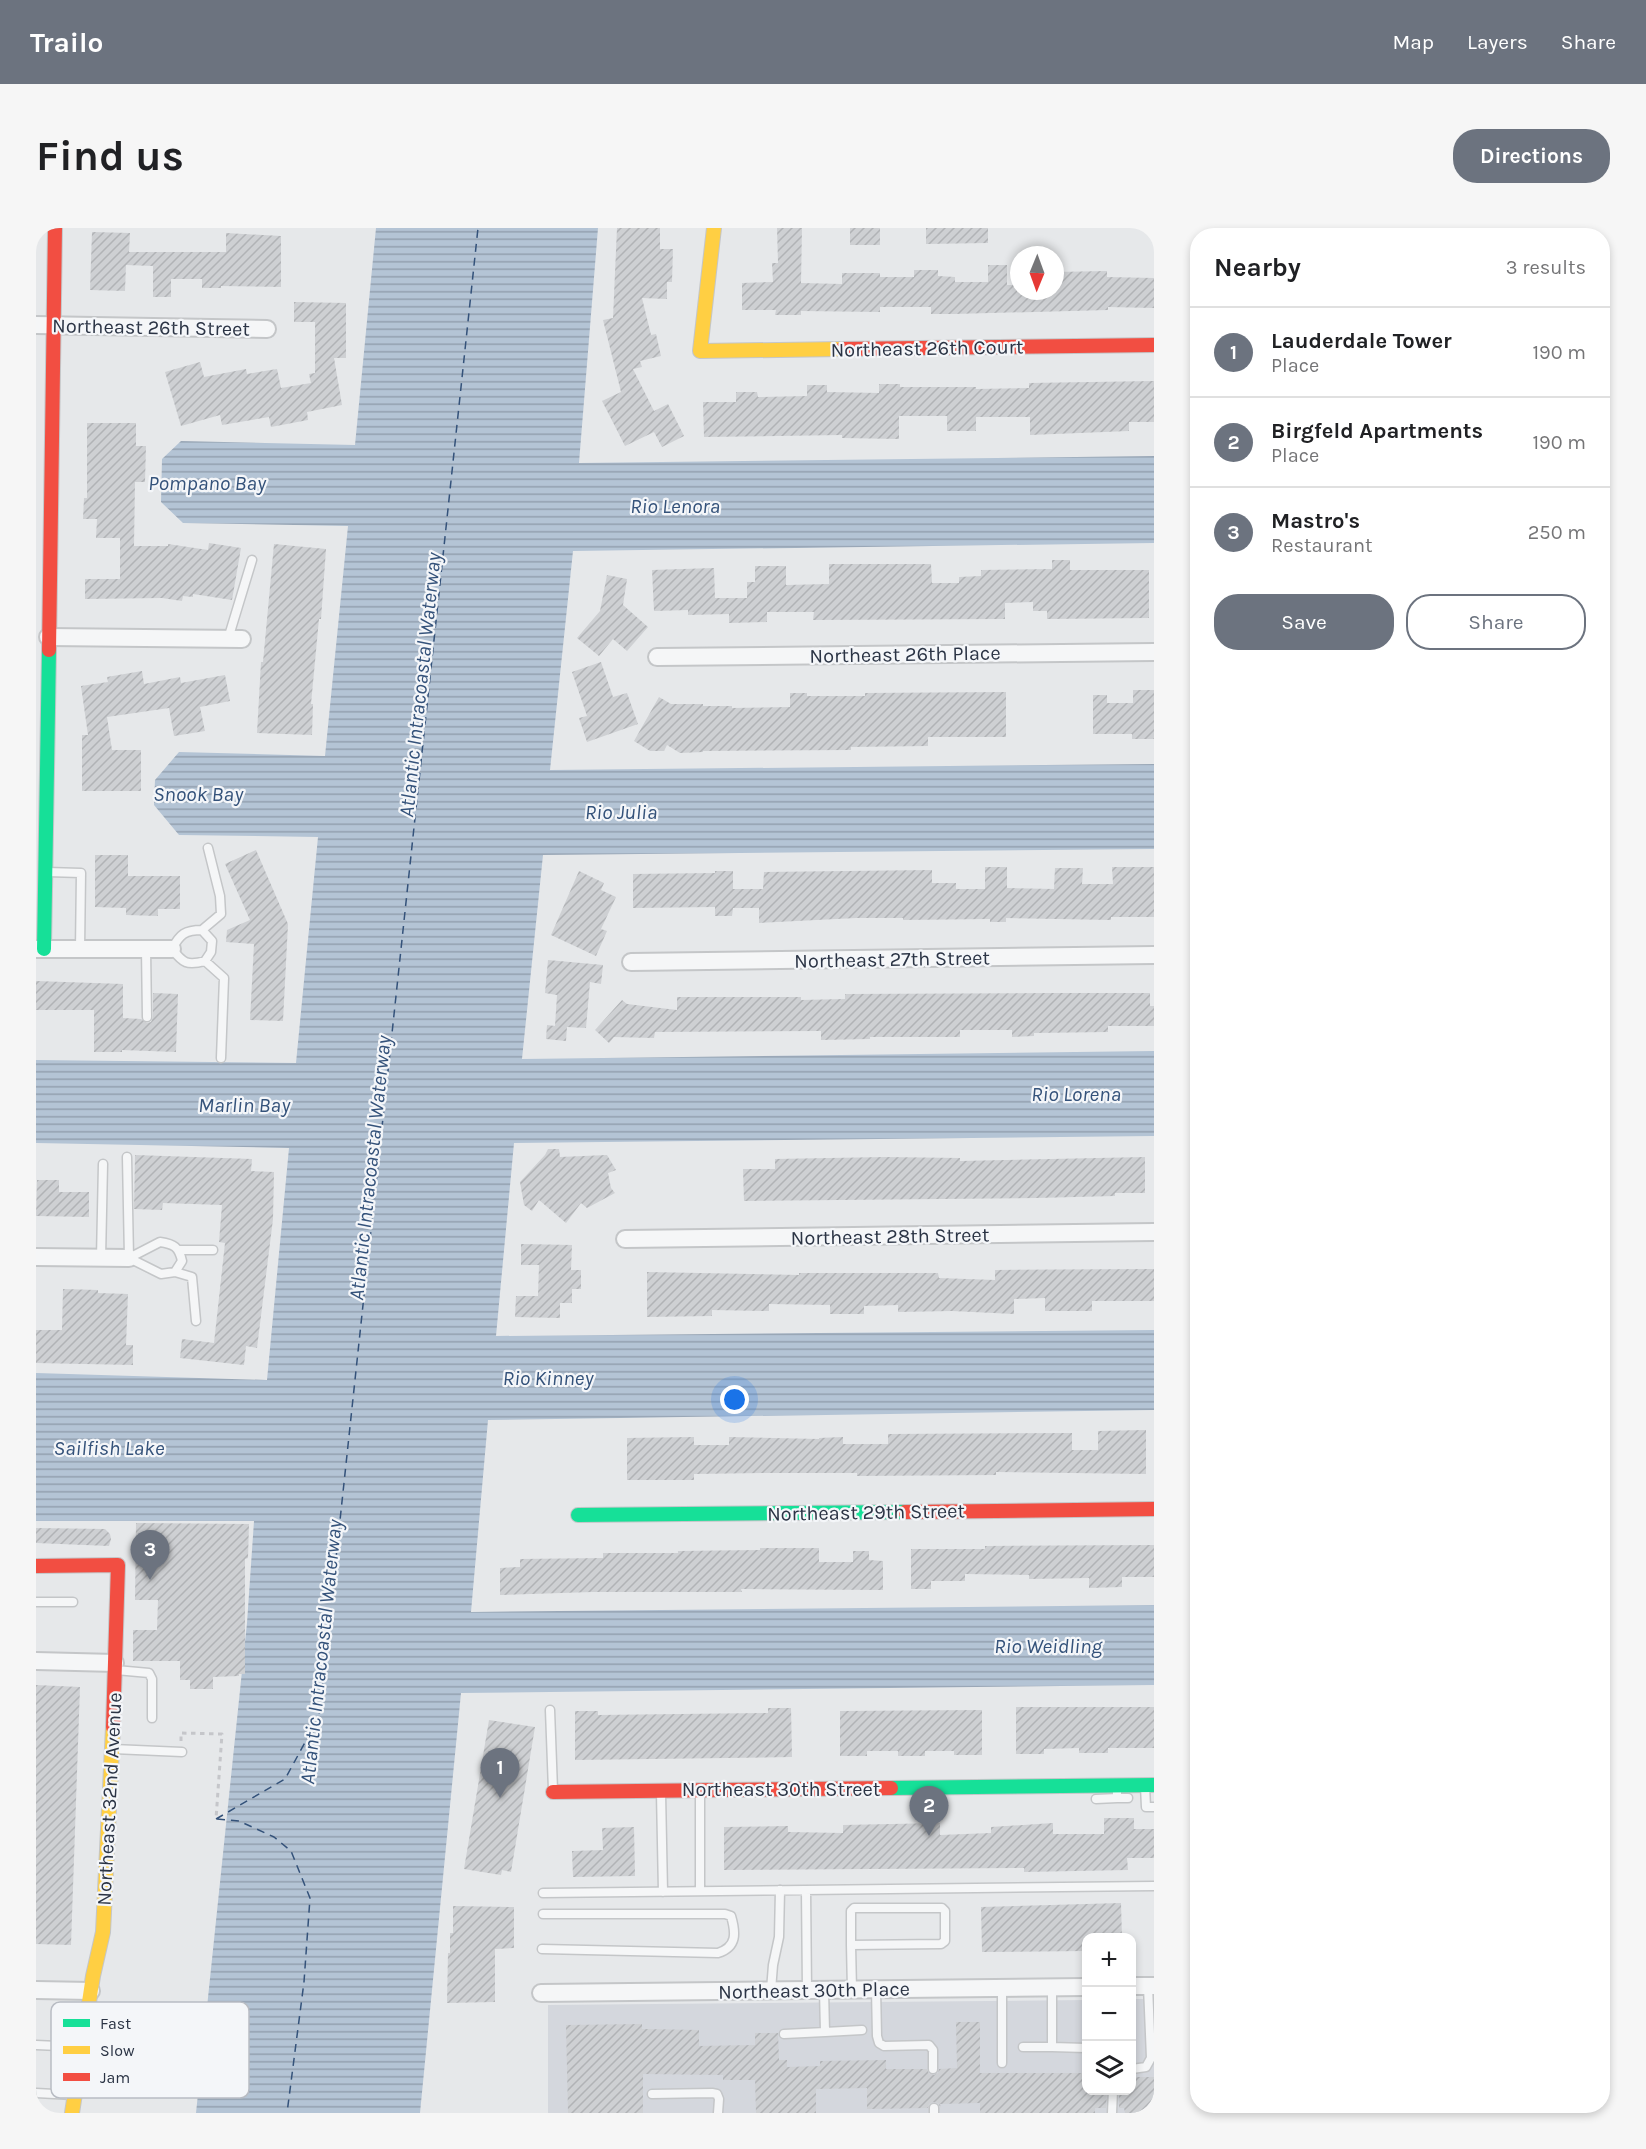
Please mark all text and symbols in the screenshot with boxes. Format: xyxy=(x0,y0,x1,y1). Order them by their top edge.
text: Trailo xyxy=(30,26,103,59)
text: Map xyxy=(1392,30,1434,54)
text: Layers xyxy=(1467,30,1528,54)
text: Share xyxy=(1561,30,1616,54)
button: Directions xyxy=(1453,129,1610,183)
text: Find us xyxy=(36,131,184,181)
north arrow xyxy=(1010,246,1064,300)
text: Nearby xyxy=(1214,252,1301,283)
text: 3 results xyxy=(1506,256,1586,279)
street label: Northeast 26th Street xyxy=(52,314,251,341)
text: Lauderdale Tower xyxy=(1271,328,1452,354)
street label: Northeast 26th Court xyxy=(830,335,1024,362)
text: 1 xyxy=(1230,341,1237,364)
text: 190 m xyxy=(1532,341,1586,364)
text: Place xyxy=(1271,354,1319,377)
text: Birgfeld Apartments xyxy=(1271,418,1483,444)
text: 2 xyxy=(1227,431,1240,454)
text: 190 m xyxy=(1532,431,1586,454)
text: Place xyxy=(1271,444,1319,467)
water label: Pompano Bay xyxy=(148,471,267,495)
water label: Rio Lenora xyxy=(630,494,720,518)
text: Mastro's xyxy=(1271,508,1360,534)
text: 3 xyxy=(1227,521,1240,544)
text: 250 m xyxy=(1528,521,1586,544)
text: Restaurant xyxy=(1271,534,1373,557)
water label: Atlantic Intracoastal Waterway xyxy=(394,551,446,819)
button: Save xyxy=(1214,594,1394,650)
button: Share xyxy=(1406,594,1586,650)
street label: Northeast 26th Place xyxy=(809,641,1001,668)
water label: Snook Bay xyxy=(153,782,244,806)
water label: Rio Julia xyxy=(585,800,657,824)
street label: Northeast 27th Street xyxy=(794,946,991,973)
water label: Atlantic Intracoastal Waterway xyxy=(344,1034,396,1302)
water label: Rio Lorena xyxy=(1031,1082,1121,1106)
water label: Marlin Bay xyxy=(198,1093,291,1117)
street label: Northeast 28th Street xyxy=(791,1223,990,1250)
water label: Rio Kinney xyxy=(503,1366,594,1390)
your location xyxy=(720,1385,749,1414)
water label: Sailfish Lake xyxy=(54,1436,165,1460)
street label: Northeast 29th Street xyxy=(767,1499,966,1526)
water label: Atlantic Intracoastal Waterway xyxy=(295,1518,347,1786)
pin: 3 xyxy=(130,1530,170,1580)
water label: Rio Weidling xyxy=(994,1634,1103,1658)
street label: Northeast 32nd Avenue xyxy=(92,1692,127,1906)
pin: 1 xyxy=(480,1748,520,1798)
street label: Northeast 30th Street xyxy=(682,1778,881,1801)
pin: 2 xyxy=(910,1786,948,1836)
map controls xyxy=(1082,1933,1136,2095)
button: + xyxy=(1082,1933,1136,1987)
street label: Northeast 30th Place xyxy=(718,1977,910,2004)
button: − xyxy=(1082,1987,1136,2041)
legend xyxy=(51,2002,249,2098)
text: Fast xyxy=(100,2014,131,2033)
text: Slow xyxy=(100,2041,135,2060)
button: layers xyxy=(1082,2041,1136,2095)
text: Jam xyxy=(100,2068,130,2087)

